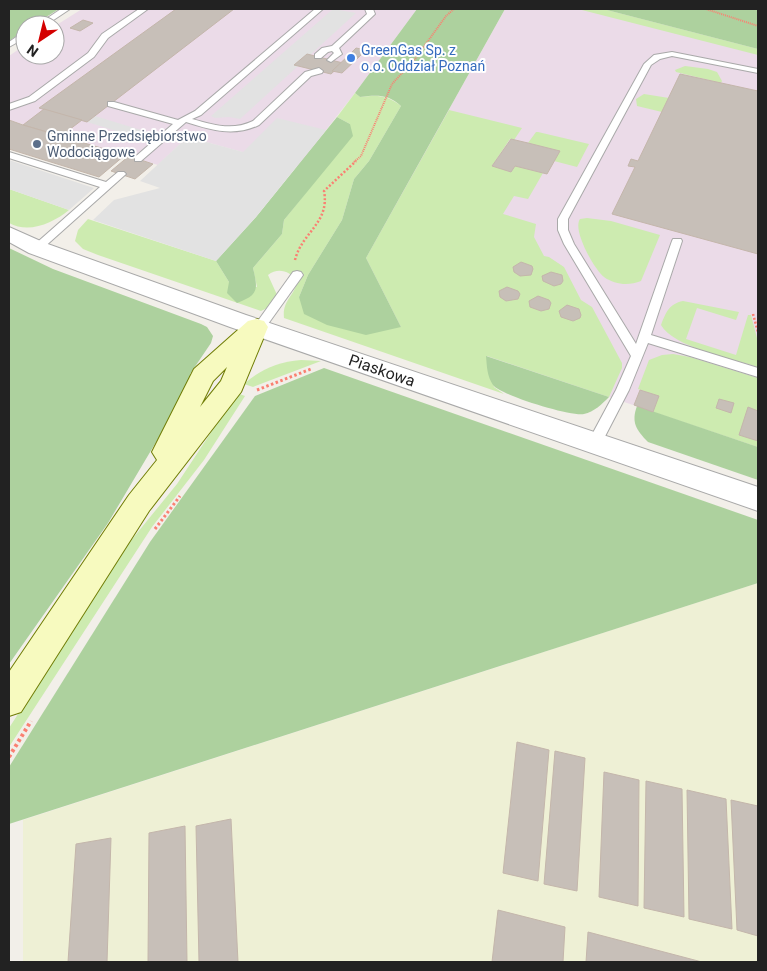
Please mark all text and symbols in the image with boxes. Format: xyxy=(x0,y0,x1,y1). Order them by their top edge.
north arrow xyxy=(15,15,65,65)
text: N xyxy=(24,41,41,60)
place label: GreenGas Sp. z o.o. Oddział Poznań xyxy=(361,42,485,74)
marker: GreenGas Sp. z o.o. Oddział Poznań xyxy=(345,52,357,64)
place label: Gminne Przedsiębiorstwo Wodociągowe xyxy=(47,128,207,160)
marker: Gminne Przedsiębiorstwo Wodociągowe xyxy=(31,138,43,150)
street label: Piaskowa xyxy=(346,350,418,391)

